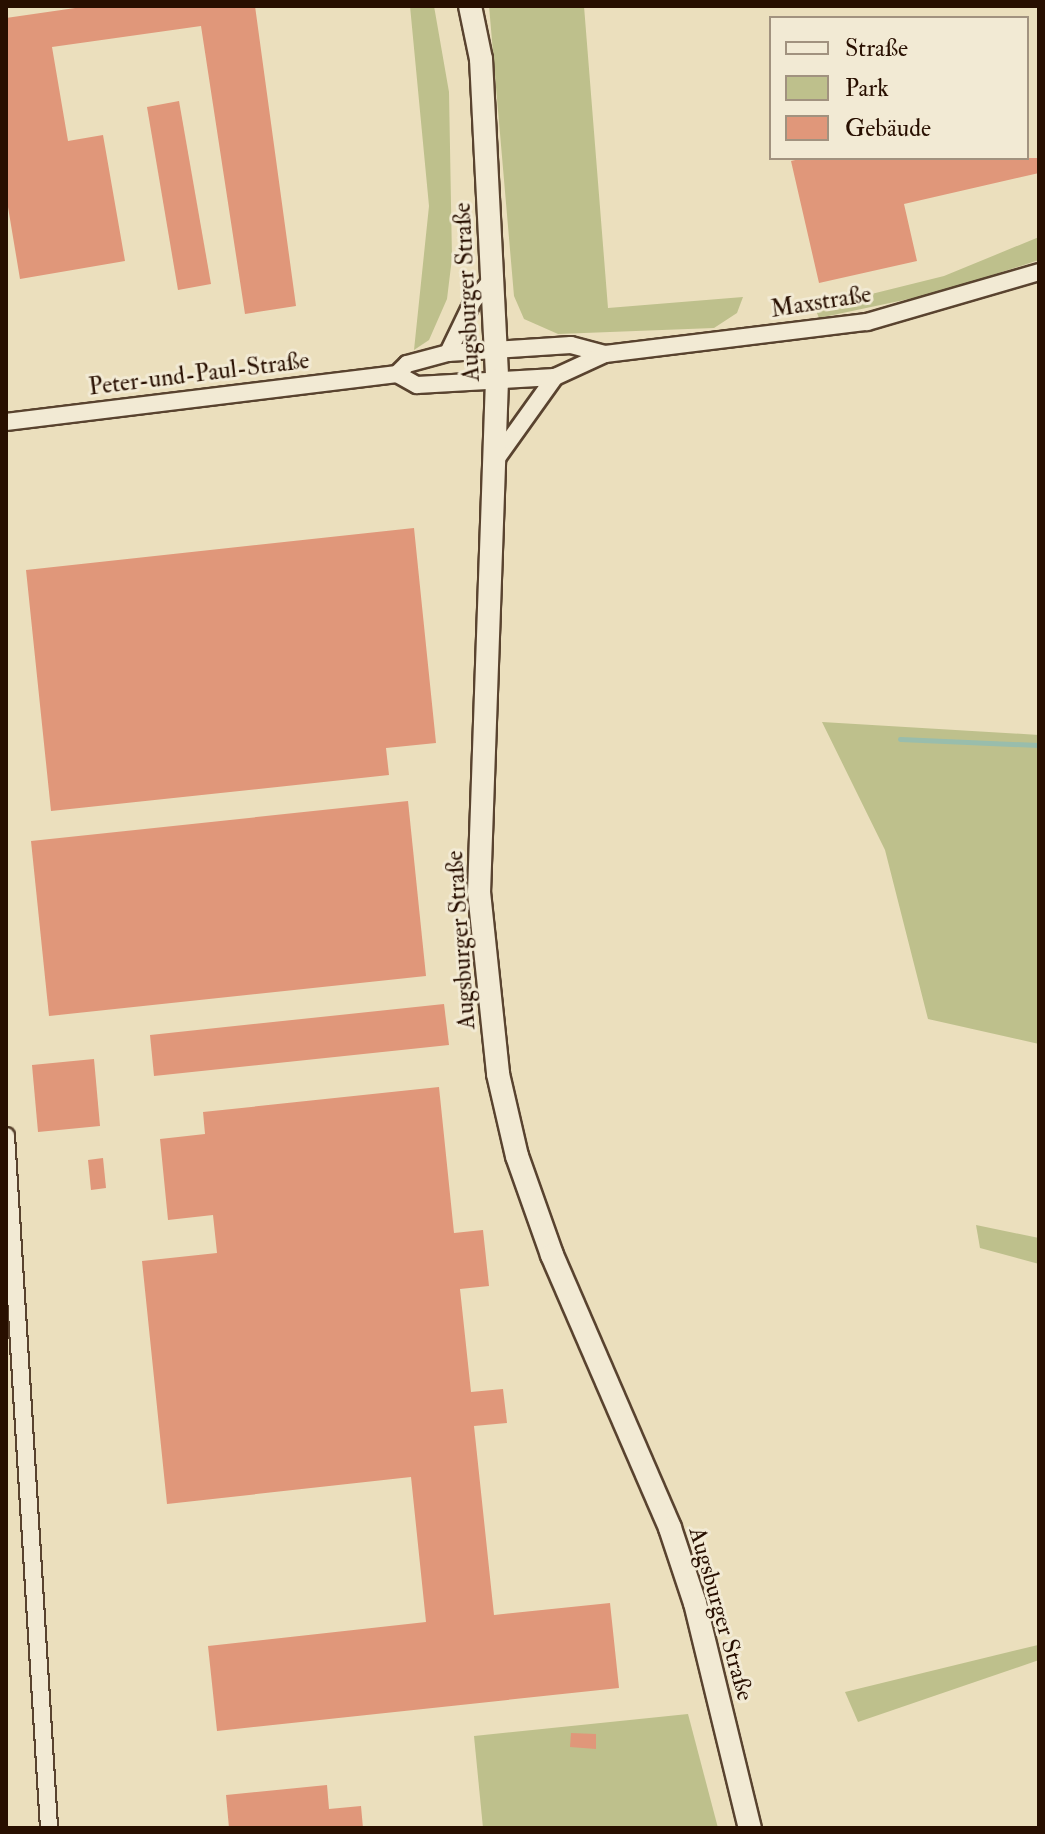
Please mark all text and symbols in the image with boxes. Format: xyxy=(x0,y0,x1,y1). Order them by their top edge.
legend xyxy=(769,16,1029,160)
text: Straße xyxy=(845,33,908,64)
text: Park xyxy=(845,73,889,104)
text: Gebäude xyxy=(845,113,931,144)
street label: Augsburger Straße xyxy=(448,202,486,382)
street label: Maxstraße xyxy=(769,280,873,324)
street label: Peter-und-Paul-Straße xyxy=(87,346,311,402)
street label: Augsburger Straße xyxy=(440,850,482,1030)
street label: Augsburger Straße xyxy=(682,1524,760,1704)

